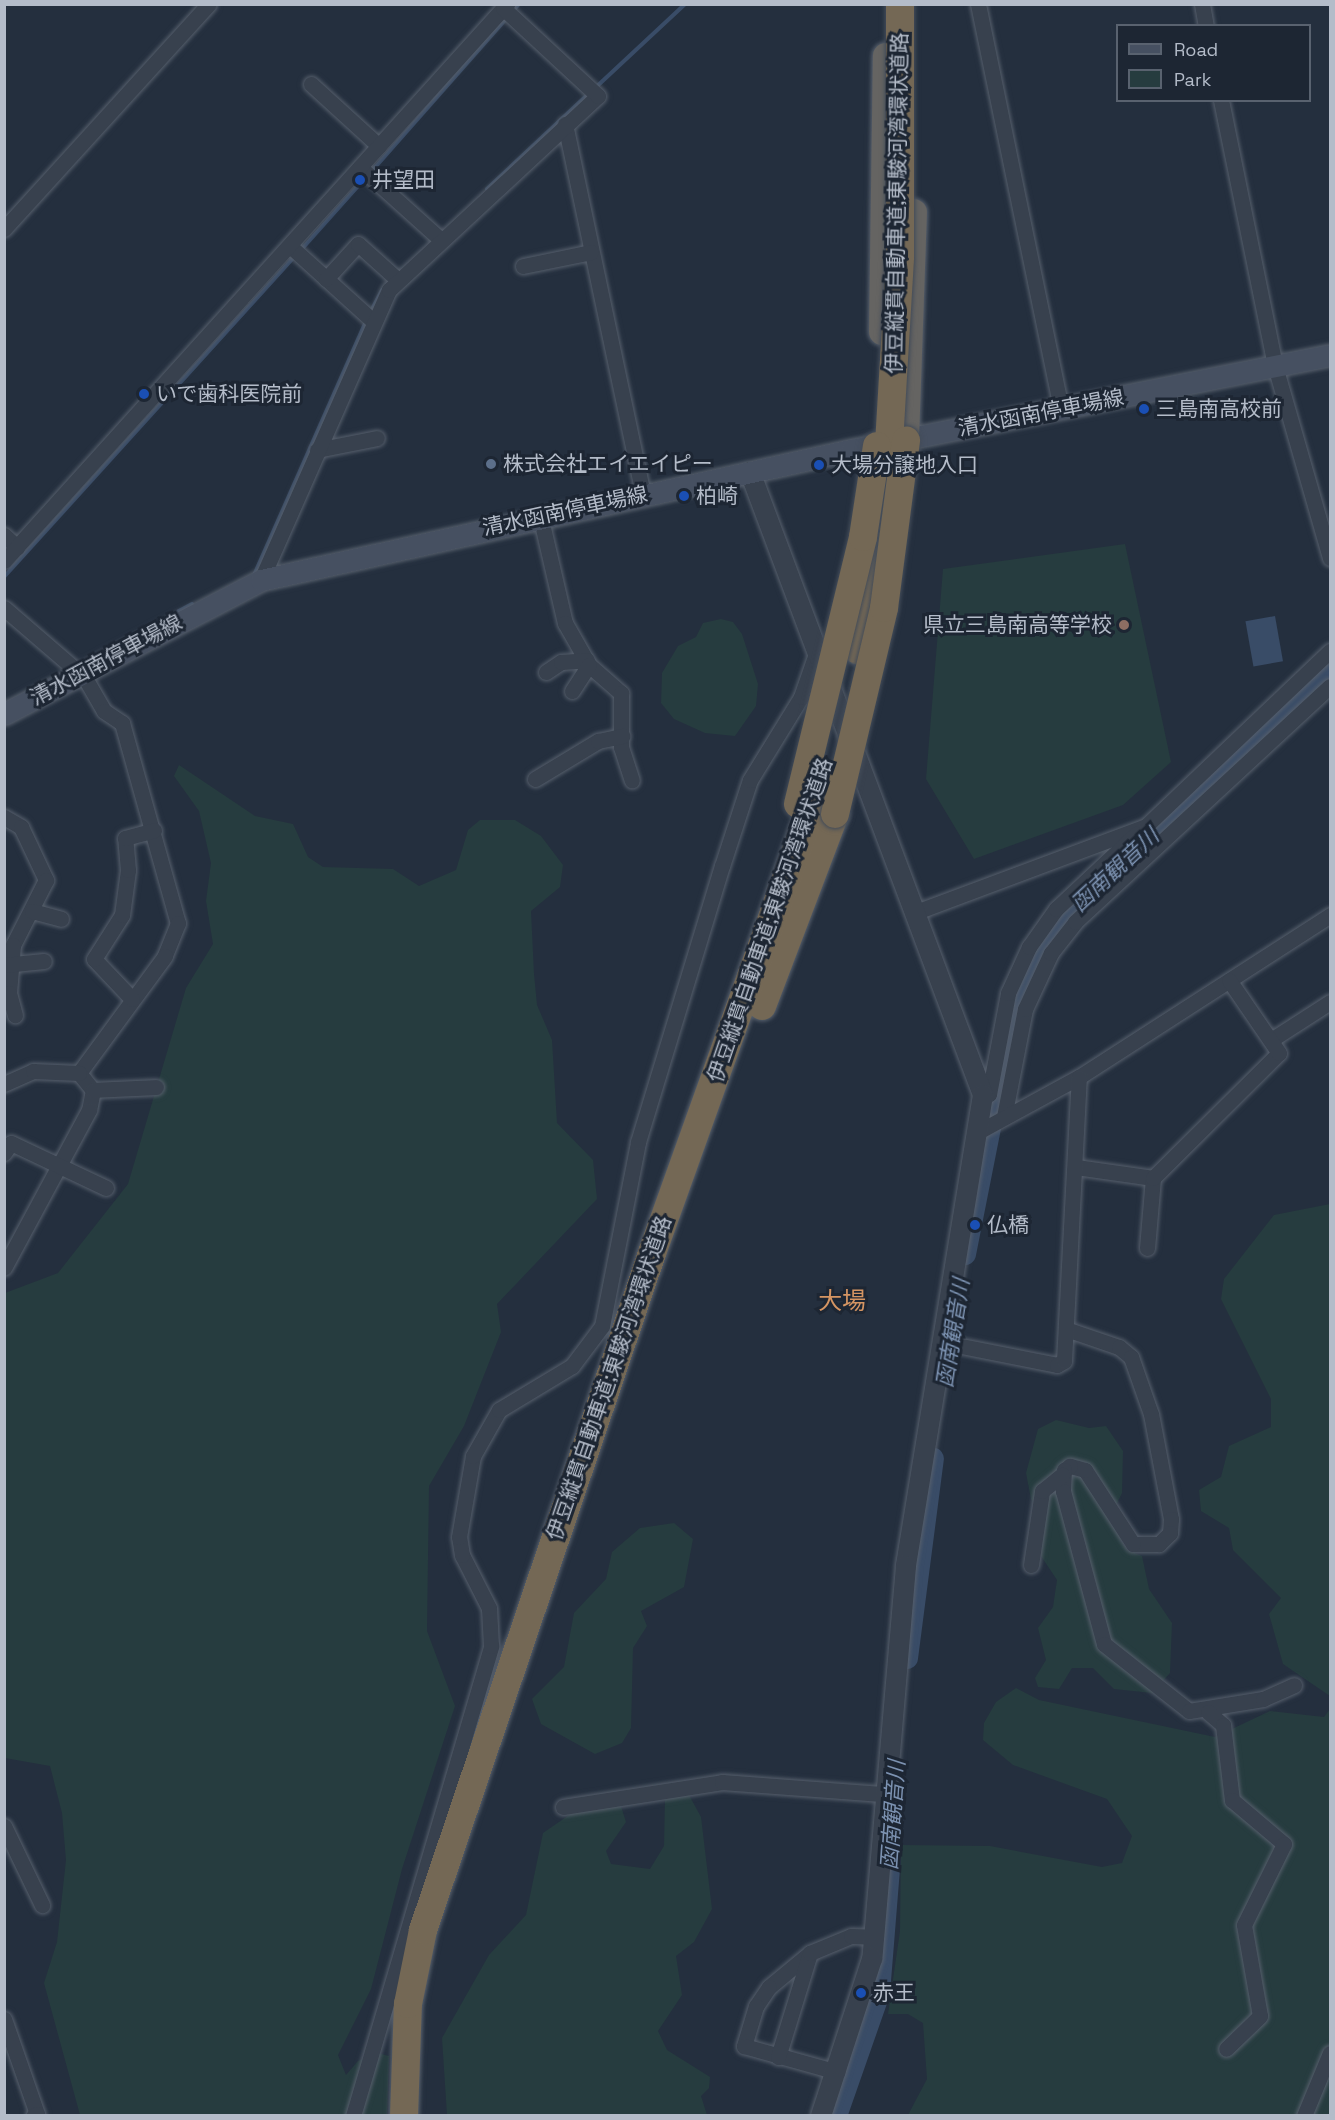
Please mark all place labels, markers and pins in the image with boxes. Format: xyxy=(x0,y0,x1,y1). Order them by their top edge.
place label: 井望田 xyxy=(372,167,435,193)
marker: 井望田 xyxy=(353,173,367,187)
place label: いで歯科医院前 xyxy=(156,381,303,407)
marker: いで歯科医院前 xyxy=(137,387,151,401)
place label: 三島南高校前 xyxy=(1156,396,1282,422)
marker: 三島南高校前 xyxy=(1137,402,1151,416)
place label: 株式会社エイエイピー xyxy=(503,451,713,477)
place label: 大場分譲地入口 xyxy=(831,452,978,478)
marker: 株式会社エイエイピー xyxy=(484,457,498,471)
marker: 大場分譲地入口 xyxy=(812,458,826,472)
place label: 柏崎 xyxy=(696,483,738,509)
marker: 柏崎 xyxy=(677,489,691,503)
place label: 県立三島南高等学校 xyxy=(923,612,1112,638)
marker: 県立三島南高等学校 xyxy=(1117,618,1131,632)
place label: 仏橋 xyxy=(987,1212,1029,1238)
marker: 仏橋 xyxy=(968,1218,982,1232)
place label: 赤王 xyxy=(873,1980,915,2006)
marker: 赤王 xyxy=(854,1986,868,2000)

